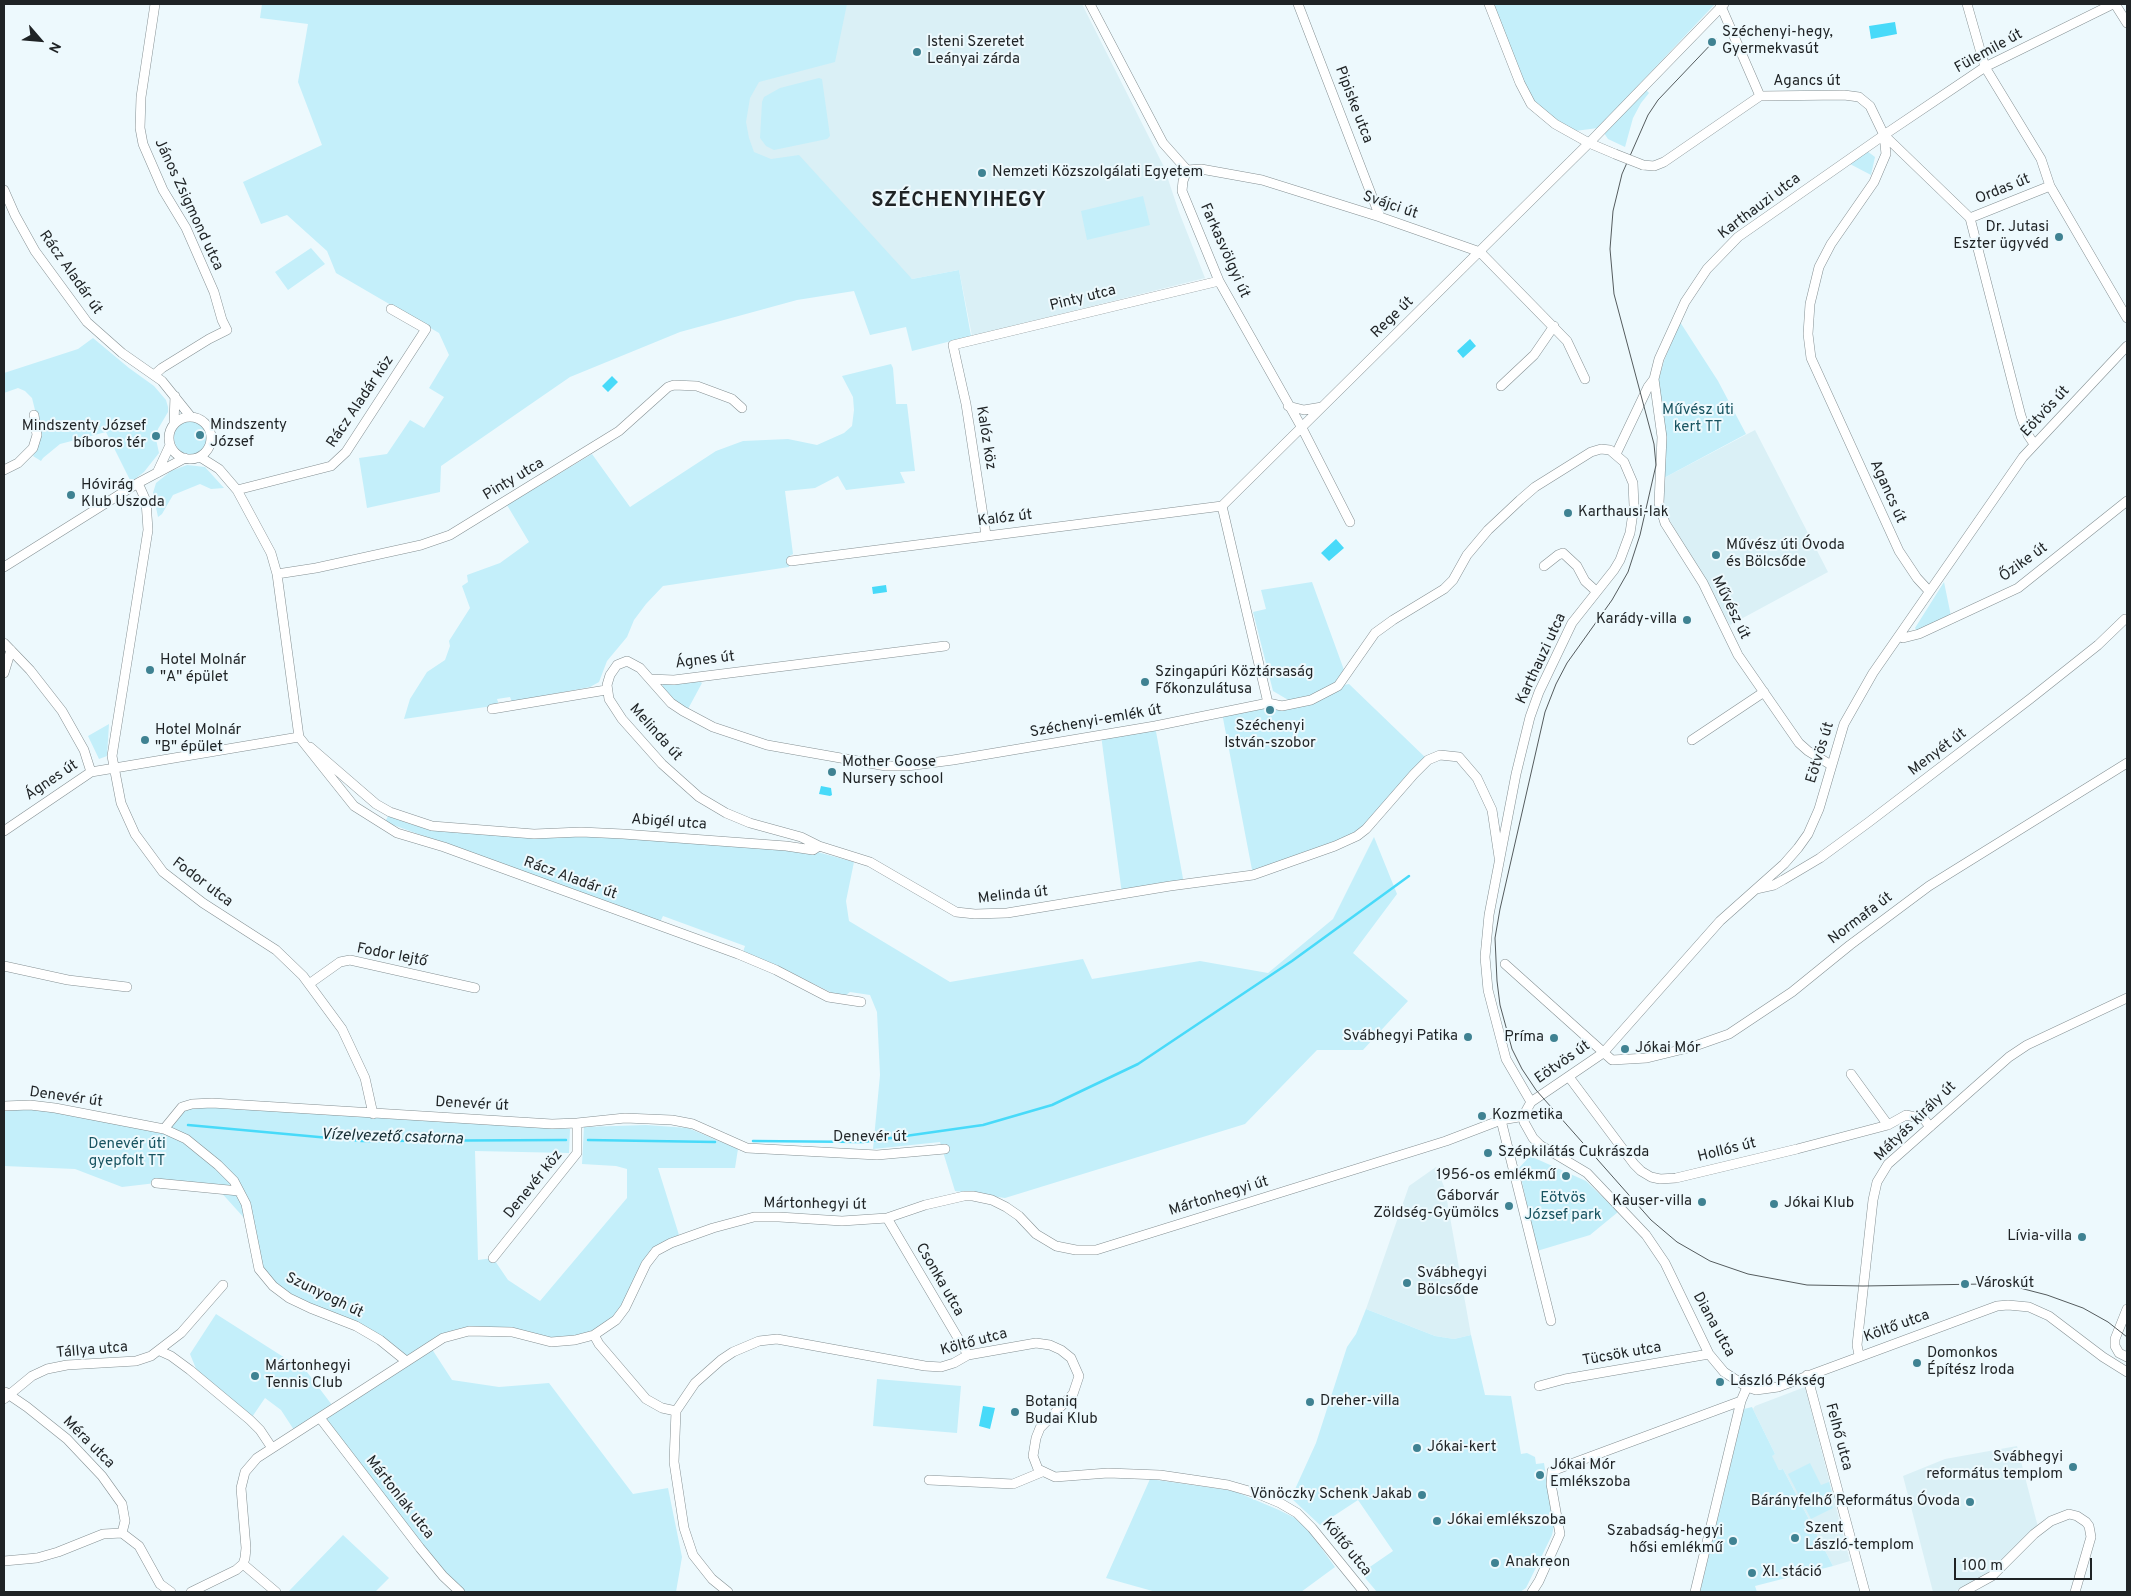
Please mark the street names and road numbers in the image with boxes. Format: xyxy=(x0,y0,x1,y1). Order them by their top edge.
street label: Fülemile út xyxy=(1952,26,2026,78)
street label: Pipiske utca xyxy=(1330,64,1376,146)
street label: Agancs út xyxy=(1773,73,1841,91)
street label: János Zsigmond utca xyxy=(150,136,226,274)
street label: Karthauzi utca xyxy=(1715,170,1805,244)
street label: Ordas út xyxy=(1973,171,2033,209)
street label: Svájci út xyxy=(1360,188,1420,224)
street label: Farkasvölgyi út xyxy=(1195,201,1253,301)
street label: Rácz Aladár út xyxy=(34,228,106,318)
street label: Pinty utca xyxy=(1048,282,1118,316)
street label: Rege út xyxy=(1368,293,1418,343)
street label: Rácz Aladár köz xyxy=(323,352,399,452)
street label: Eötvös út xyxy=(2018,383,2074,441)
street label: Kalóz köz xyxy=(971,405,999,471)
street label: Pinty utca xyxy=(480,455,548,505)
street label: Agancs út xyxy=(1865,458,1909,526)
street label: Kalóz út xyxy=(977,507,1033,531)
street label: Őzike út xyxy=(1996,539,2052,587)
street label: Művész út xyxy=(1707,573,1753,643)
street label: Karthauzi utca xyxy=(1513,611,1571,707)
street label: Ágnes út xyxy=(674,648,736,674)
street label: Melinda út xyxy=(625,701,685,765)
street label: Széchenyi-emlék út xyxy=(1029,702,1163,742)
street label: Eötvös út xyxy=(1803,720,1839,786)
street label: Menyét út xyxy=(1905,725,1971,781)
street label: Ágnes út xyxy=(22,757,82,805)
street label: Abigél utca xyxy=(631,811,707,835)
street label: Fodor utca xyxy=(168,854,236,912)
street label: Rácz Aladár út xyxy=(521,854,619,904)
street label: Melinda út xyxy=(977,883,1049,909)
street label: Normafa út xyxy=(1825,889,1897,949)
street label: Fodor lejtő xyxy=(355,940,429,972)
street label: Eötvös út xyxy=(1532,1038,1594,1088)
street label: Mátyás király út xyxy=(1871,1078,1961,1166)
street label: Denevér út xyxy=(28,1084,104,1112)
street label: Denevér út xyxy=(435,1094,509,1116)
street label: Denevér út xyxy=(833,1129,907,1147)
street label: Hollós út xyxy=(1696,1135,1758,1167)
street label: Denevér köz xyxy=(501,1147,567,1223)
street label: Mártonhegyi út xyxy=(1167,1173,1271,1221)
street label: Mártonhegyi út xyxy=(763,1195,867,1215)
street label: Csonka utca xyxy=(911,1240,967,1320)
street label: Szunyogh út xyxy=(282,1269,366,1323)
street label: Diana utca xyxy=(1688,1289,1738,1361)
street label: Költő utca xyxy=(1862,1307,1932,1347)
street label: Költő utca xyxy=(939,1325,1009,1361)
street label: Tállya utca xyxy=(55,1339,129,1363)
street label: Tücsök utca xyxy=(1581,1339,1663,1371)
street label: Felhő utca xyxy=(1820,1401,1856,1473)
street label: Méra utca xyxy=(58,1413,118,1473)
street label: Mártonlak utca xyxy=(361,1453,437,1543)
street label: Költő utca xyxy=(1317,1516,1375,1580)

